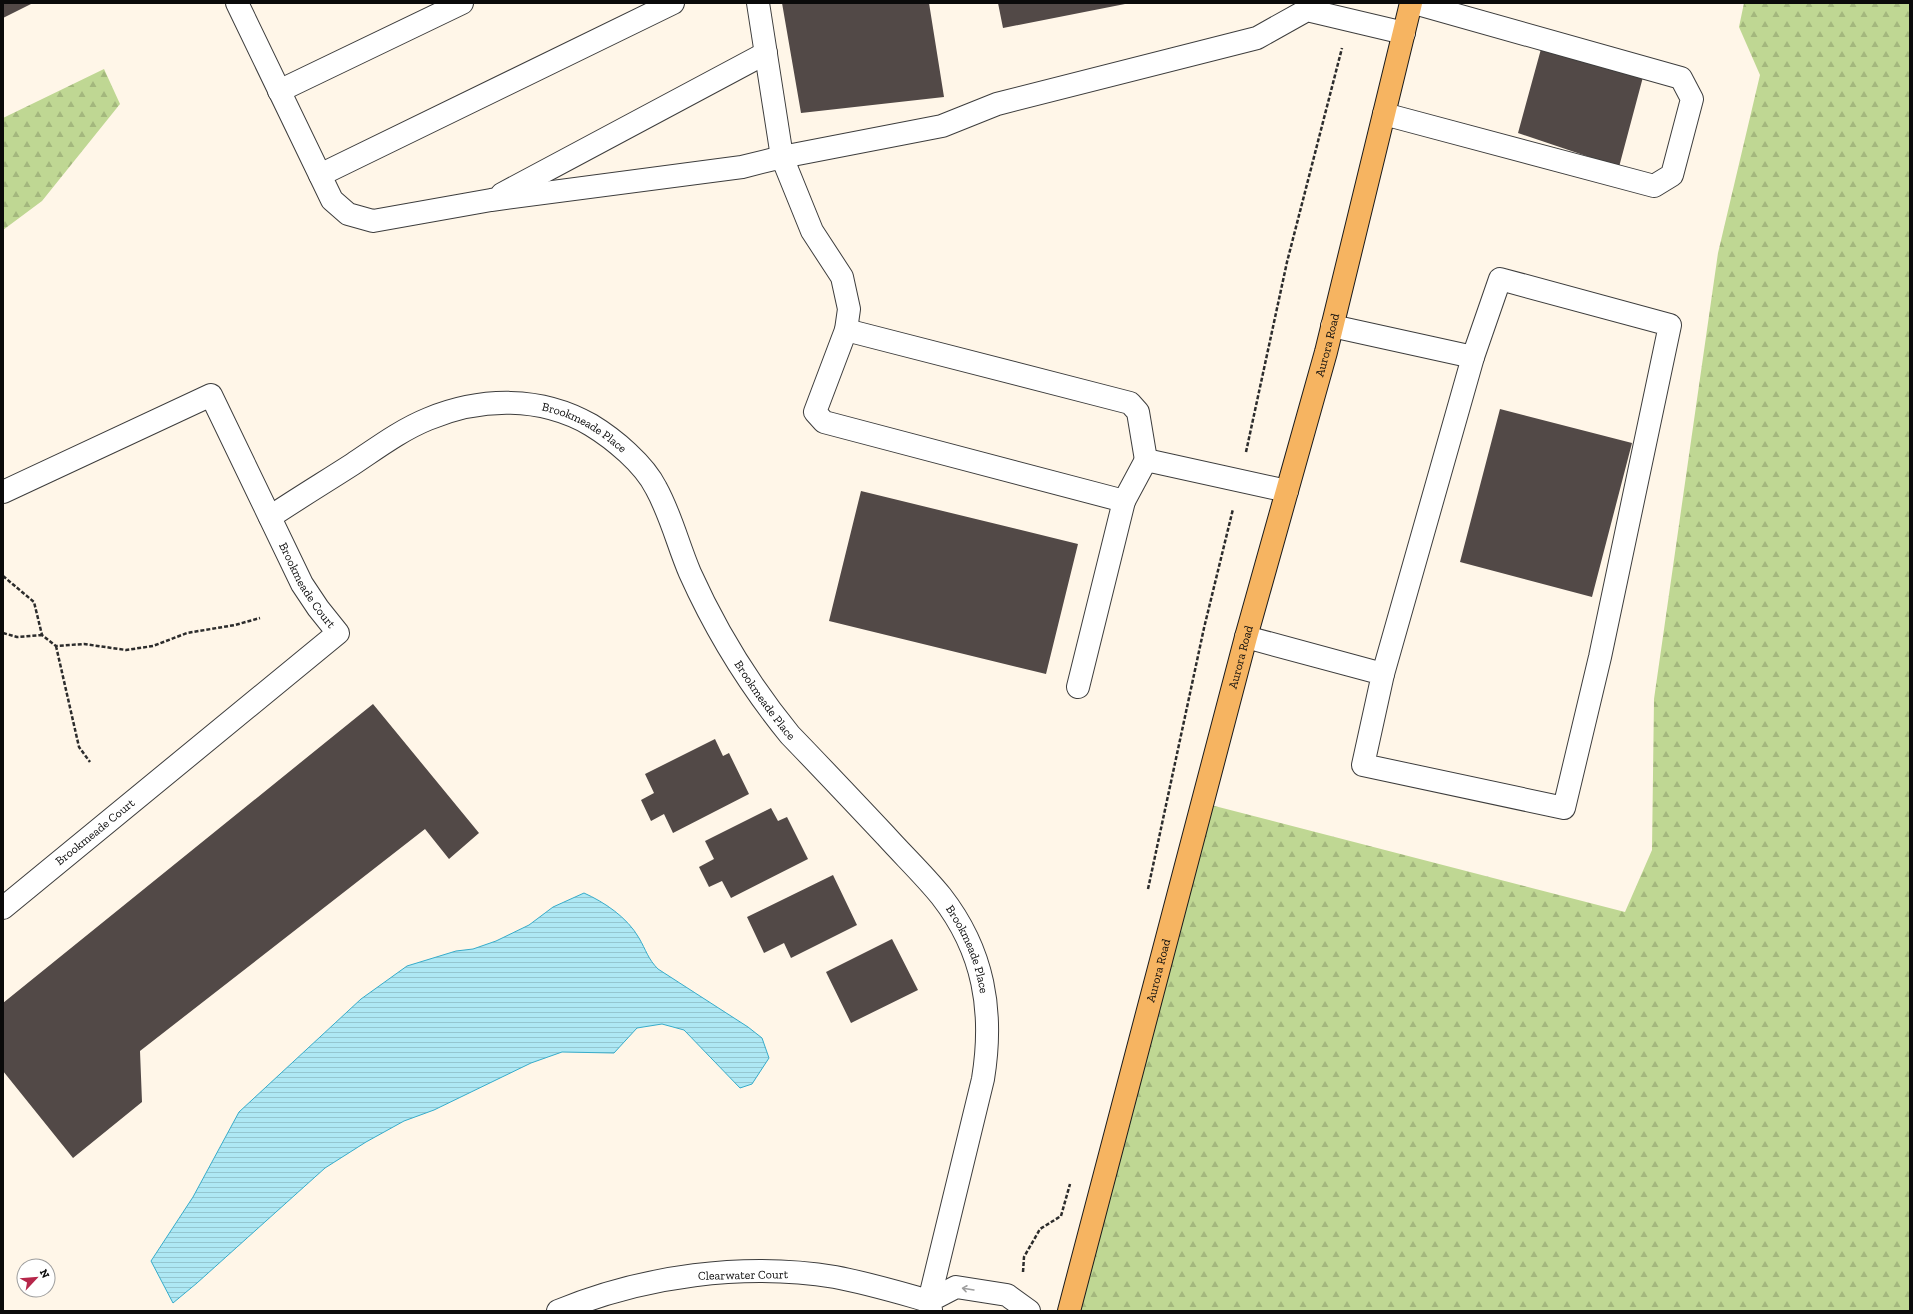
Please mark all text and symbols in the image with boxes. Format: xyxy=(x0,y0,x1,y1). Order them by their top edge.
street label: Aurora Road xyxy=(1312,311,1342,378)
street label: Brookmeade Place xyxy=(541,400,630,456)
street label: Brookmeade Court xyxy=(276,540,339,631)
street label: Aurora Road xyxy=(1226,624,1256,690)
street label: Brookmeade Place xyxy=(731,658,798,743)
street label: Brookmeade Court xyxy=(53,795,138,868)
street label: Brookmeade Place xyxy=(943,902,991,995)
street label: Aurora Road xyxy=(1143,937,1174,1004)
north arrow xyxy=(16,1258,56,1298)
text: N xyxy=(37,1267,52,1281)
street label: Clearwater Court xyxy=(698,1267,789,1283)
one-way arrow xyxy=(962,1285,975,1293)

